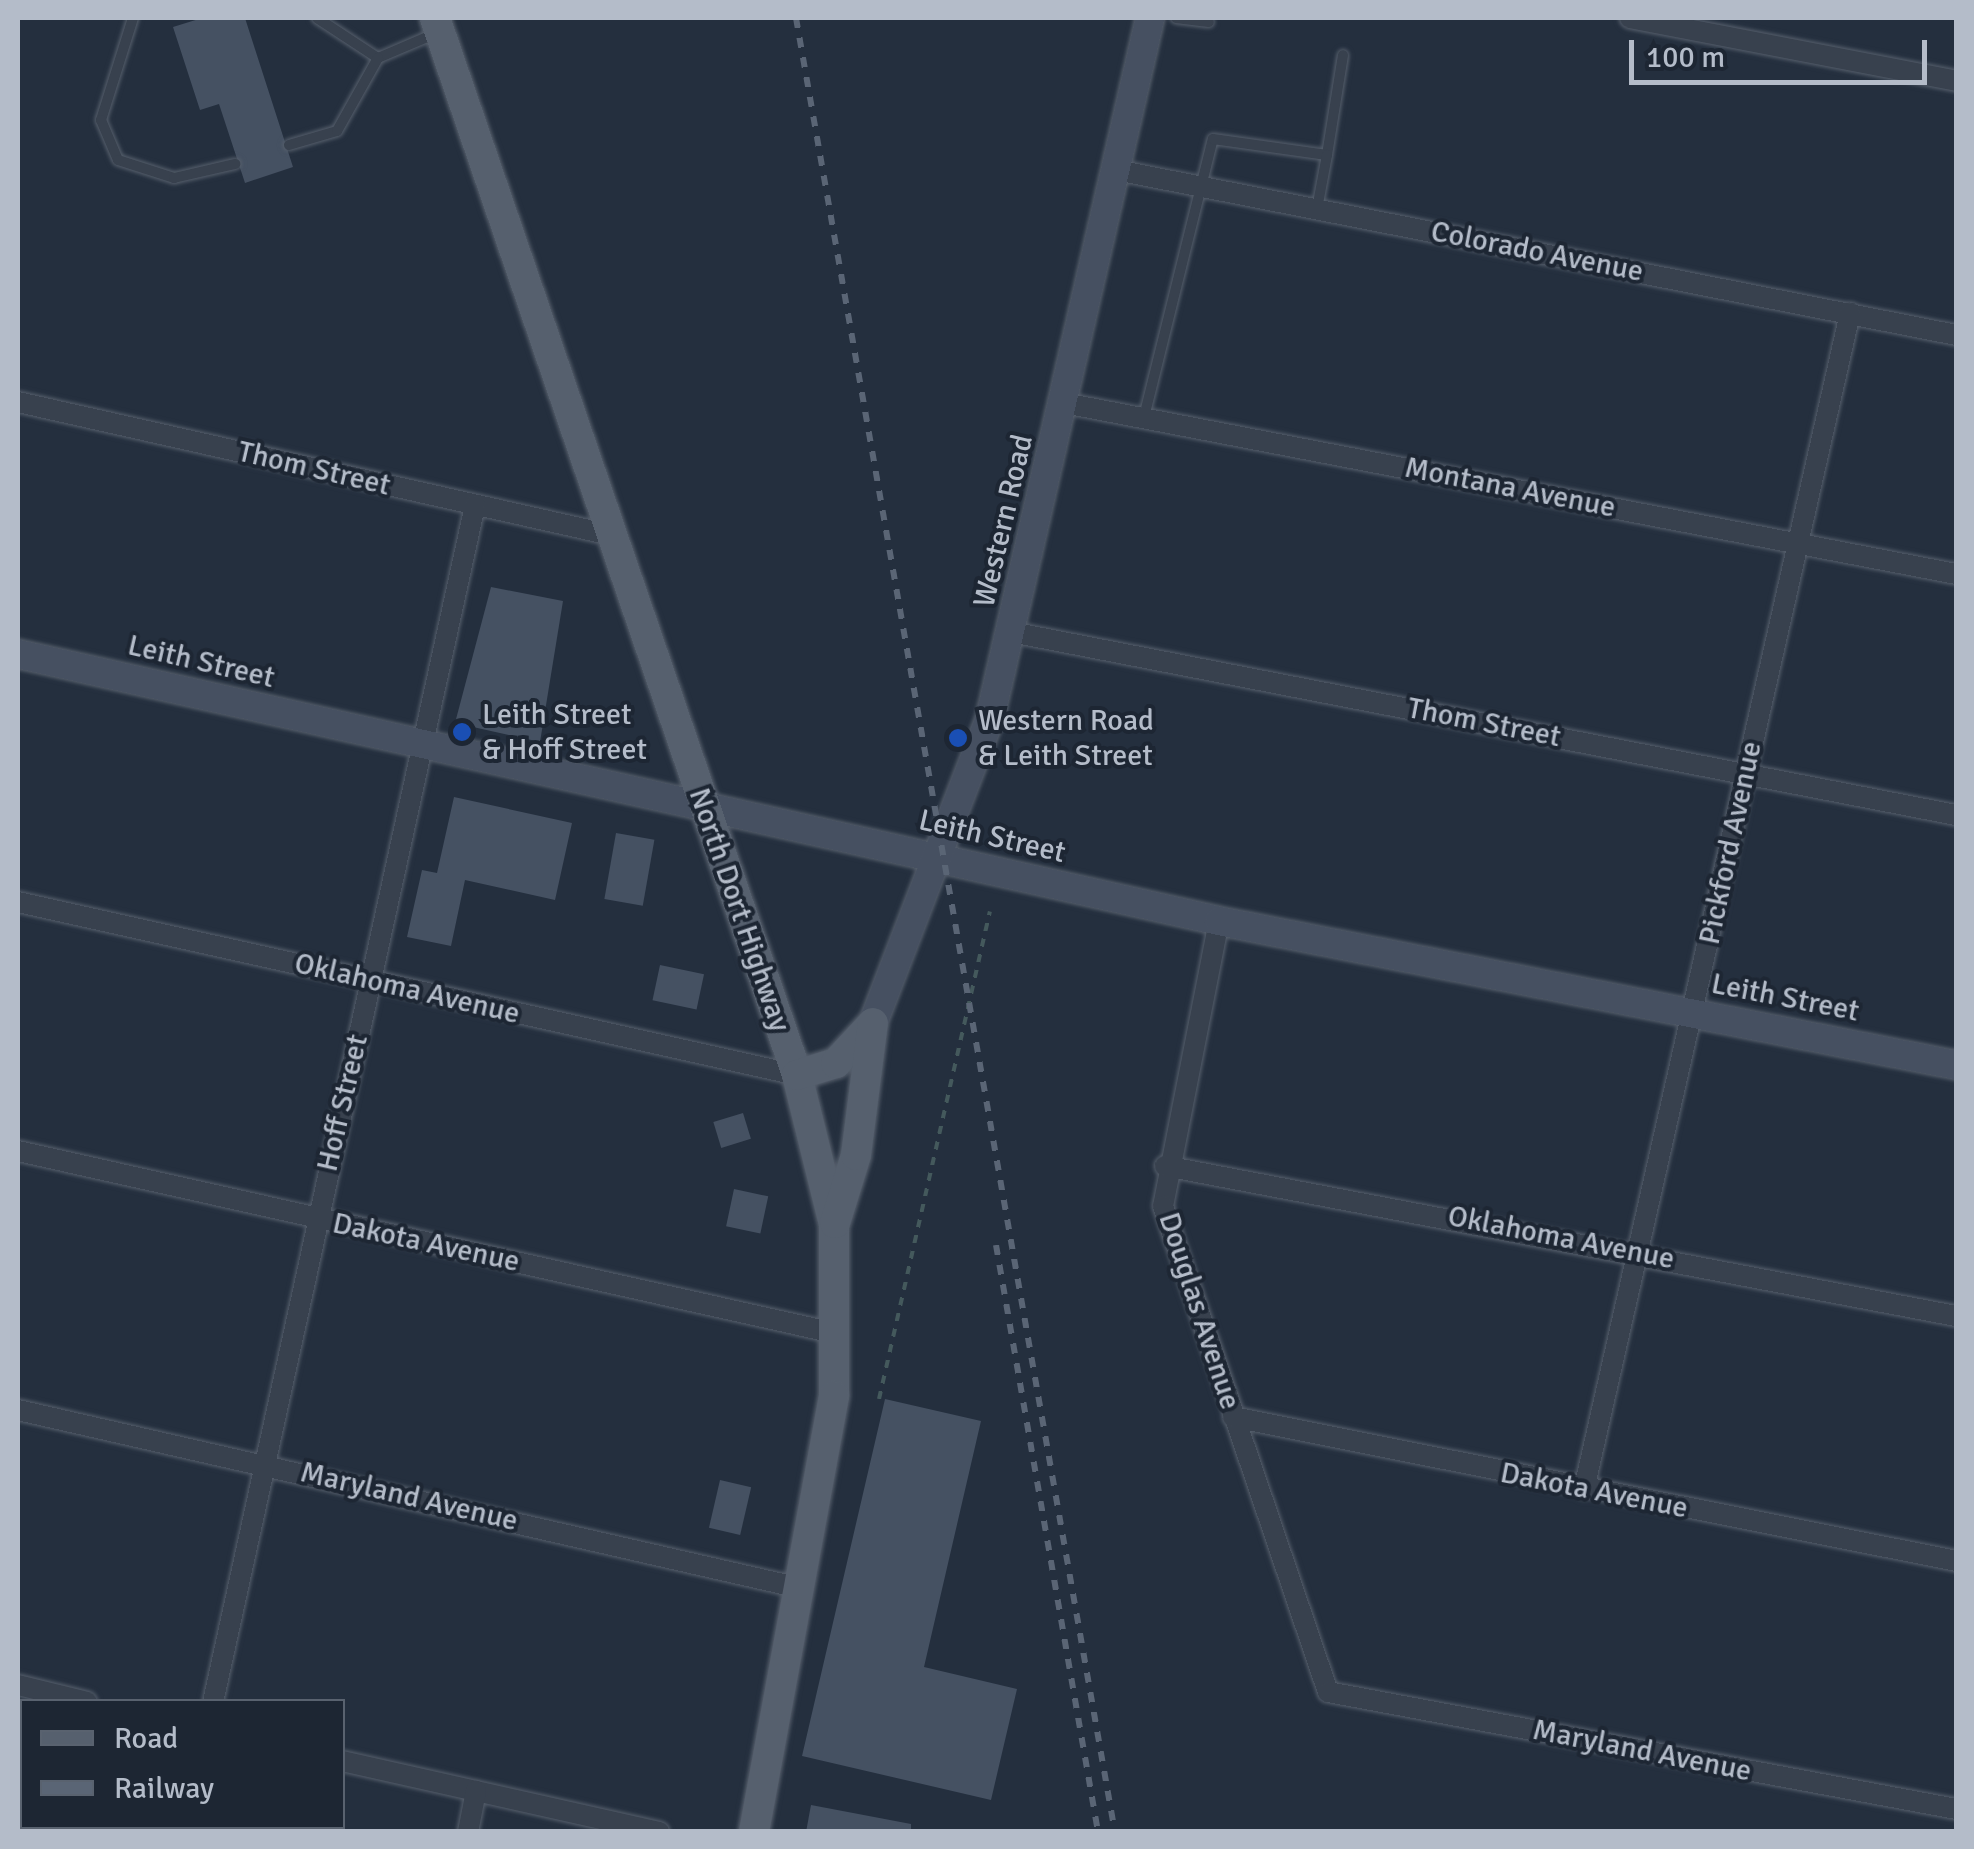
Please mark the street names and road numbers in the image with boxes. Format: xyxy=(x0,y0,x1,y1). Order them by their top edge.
street label: Colorado Avenue xyxy=(1428,214,1646,290)
street label: Western Road xyxy=(967,431,1041,611)
street label: Thom Street xyxy=(234,434,394,504)
street label: Montana Avenue xyxy=(1402,450,1618,526)
street label: Leith Street xyxy=(124,628,278,696)
street label: Thom Street xyxy=(1404,691,1564,755)
street label: Pickford Avenue xyxy=(1692,738,1770,948)
street label: North Dort Highway xyxy=(680,783,798,1037)
street label: Leith Street xyxy=(915,803,1069,871)
street label: Oklahoma Avenue xyxy=(291,946,523,1032)
street label: Leith Street xyxy=(1708,966,1862,1030)
street label: Hoff Street xyxy=(310,1031,376,1175)
street label: Oklahoma Avenue xyxy=(1445,1198,1677,1278)
street label: Dakota Avenue xyxy=(329,1206,523,1280)
street label: Douglas Avenue xyxy=(1150,1208,1248,1414)
street label: Maryland Avenue xyxy=(297,1454,521,1540)
street label: Dakota Avenue xyxy=(1497,1455,1691,1527)
street label: Maryland Avenue xyxy=(1530,1712,1754,1790)

